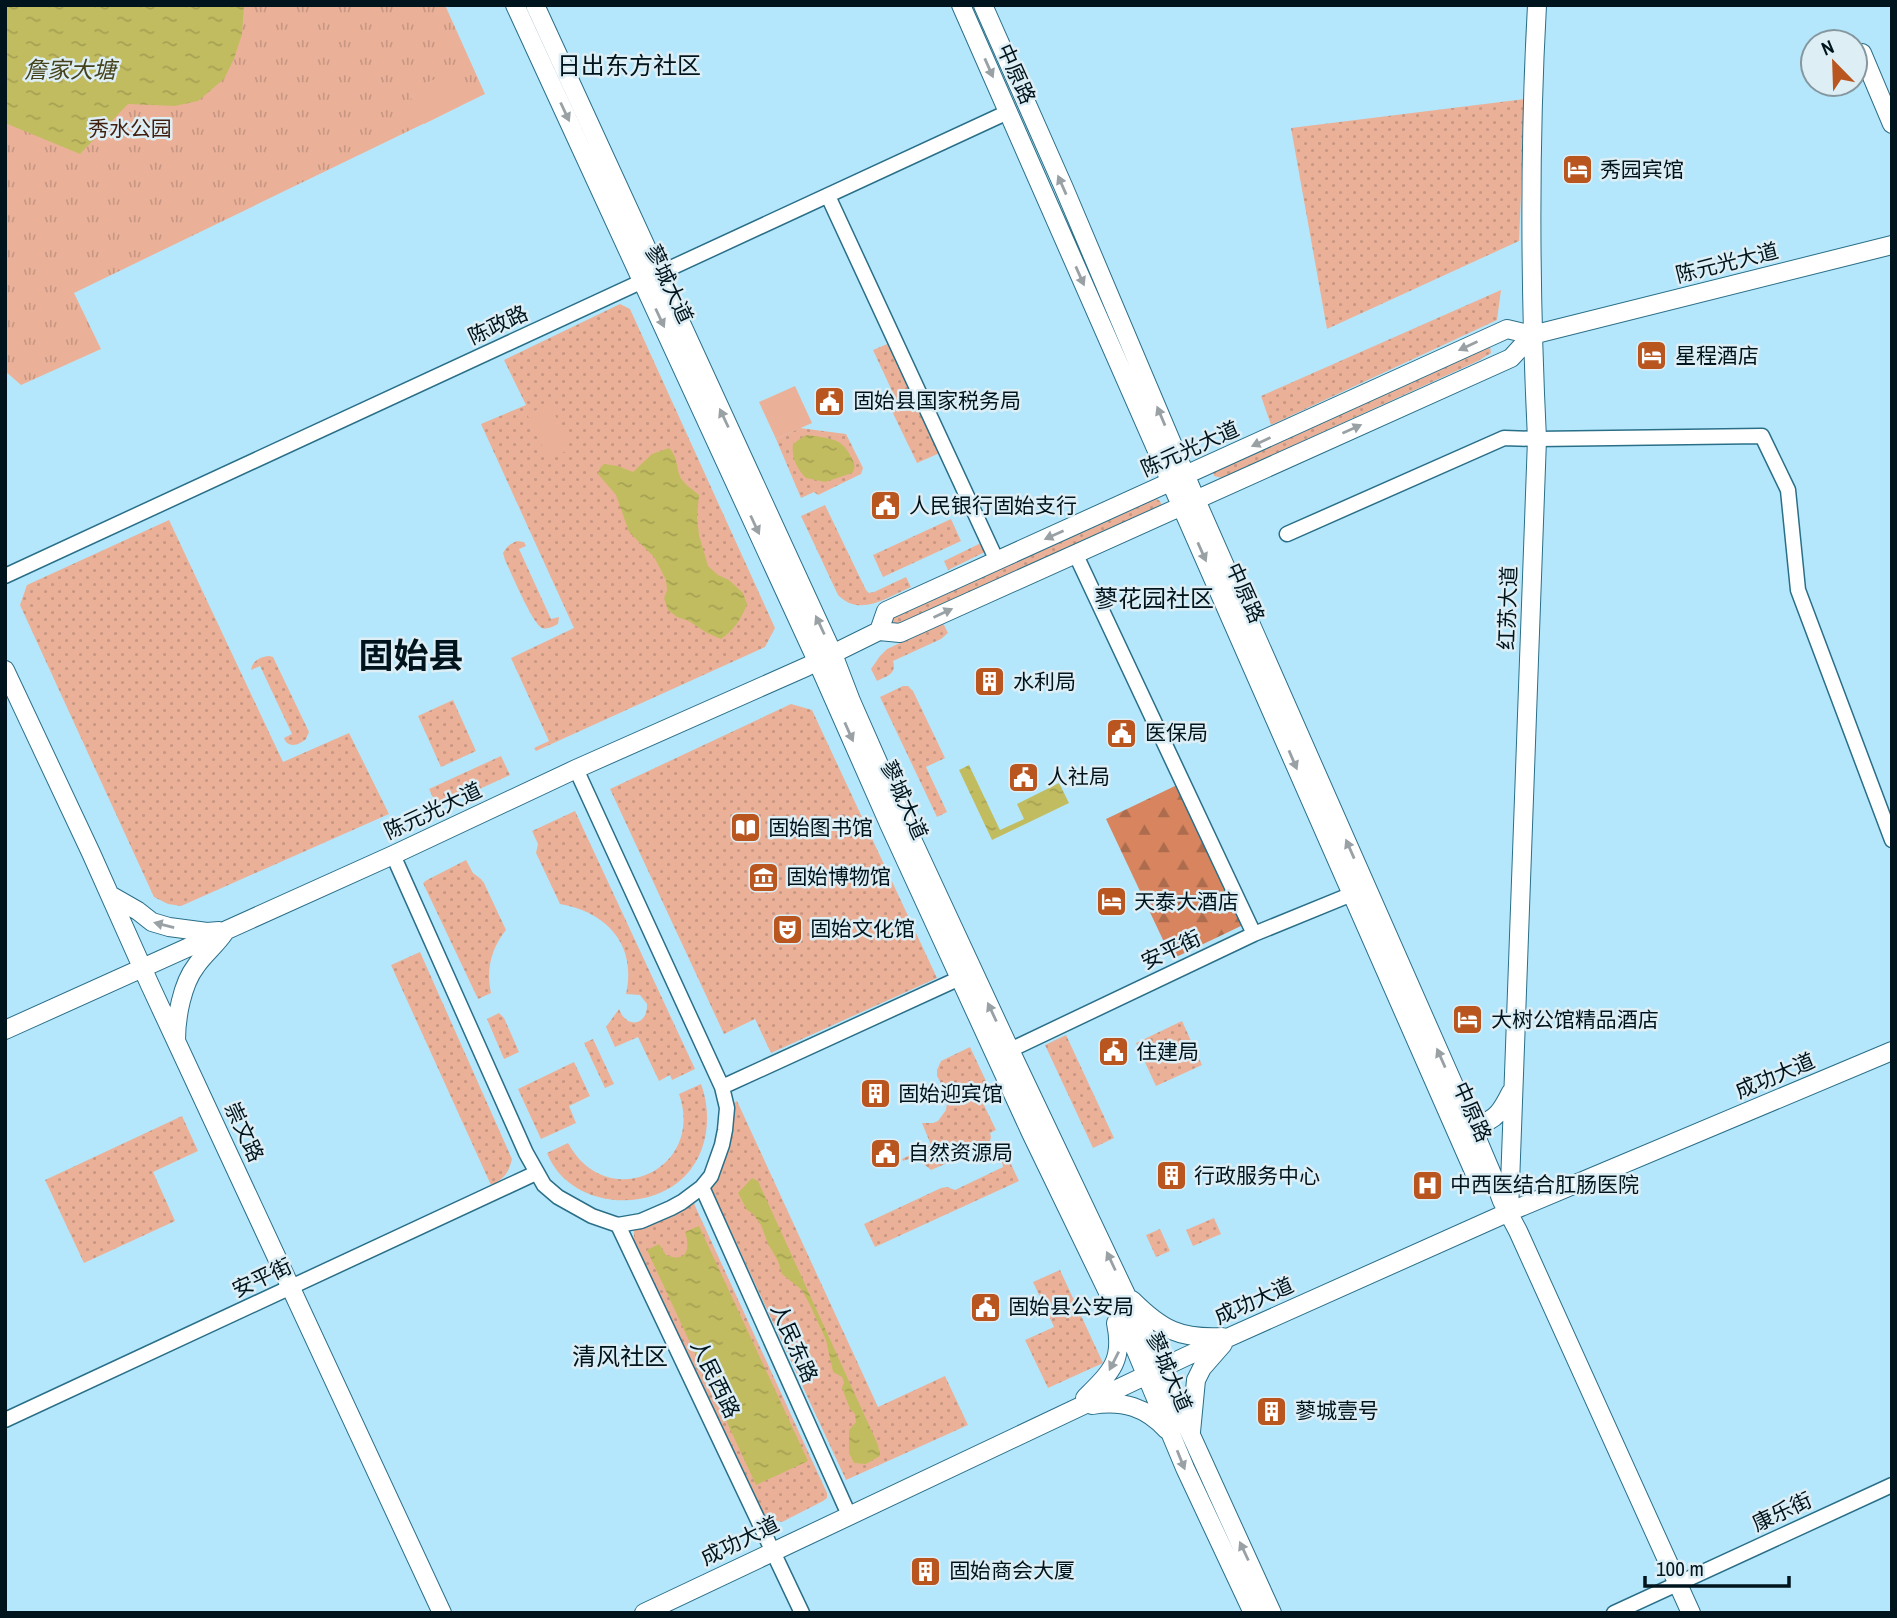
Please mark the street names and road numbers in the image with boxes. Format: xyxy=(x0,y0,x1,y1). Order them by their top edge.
street label: 中原路 xyxy=(990,39,1043,108)
street label: 陈元光大道 xyxy=(1672,236,1781,289)
street label: 蓼城大道 xyxy=(639,240,700,328)
street label: 陈政路 xyxy=(463,298,532,351)
street label: 陈元光大道 xyxy=(1136,414,1244,483)
street label: 中原路 xyxy=(1219,558,1272,627)
street label: 红苏大道 xyxy=(1492,566,1523,650)
street label: 蓼城大道 xyxy=(874,756,935,844)
street label: 陈元光大道 xyxy=(379,775,486,846)
street label: 安平街 xyxy=(1136,923,1205,976)
street label: 成功大道 xyxy=(1730,1046,1819,1105)
street label: 中原路 xyxy=(1446,1077,1499,1146)
street label: 崇文路 xyxy=(218,1097,271,1166)
street label: 安平街 xyxy=(227,1251,296,1304)
street label: 成功大道 xyxy=(1210,1270,1298,1331)
street label: 人民东路 xyxy=(764,1299,825,1387)
street label: 蓼城大道 xyxy=(1140,1327,1199,1416)
street label: 人民西路 xyxy=(684,1335,747,1423)
street label: 康乐街 xyxy=(1747,1485,1816,1538)
street label: 成功大道 xyxy=(696,1509,784,1572)

